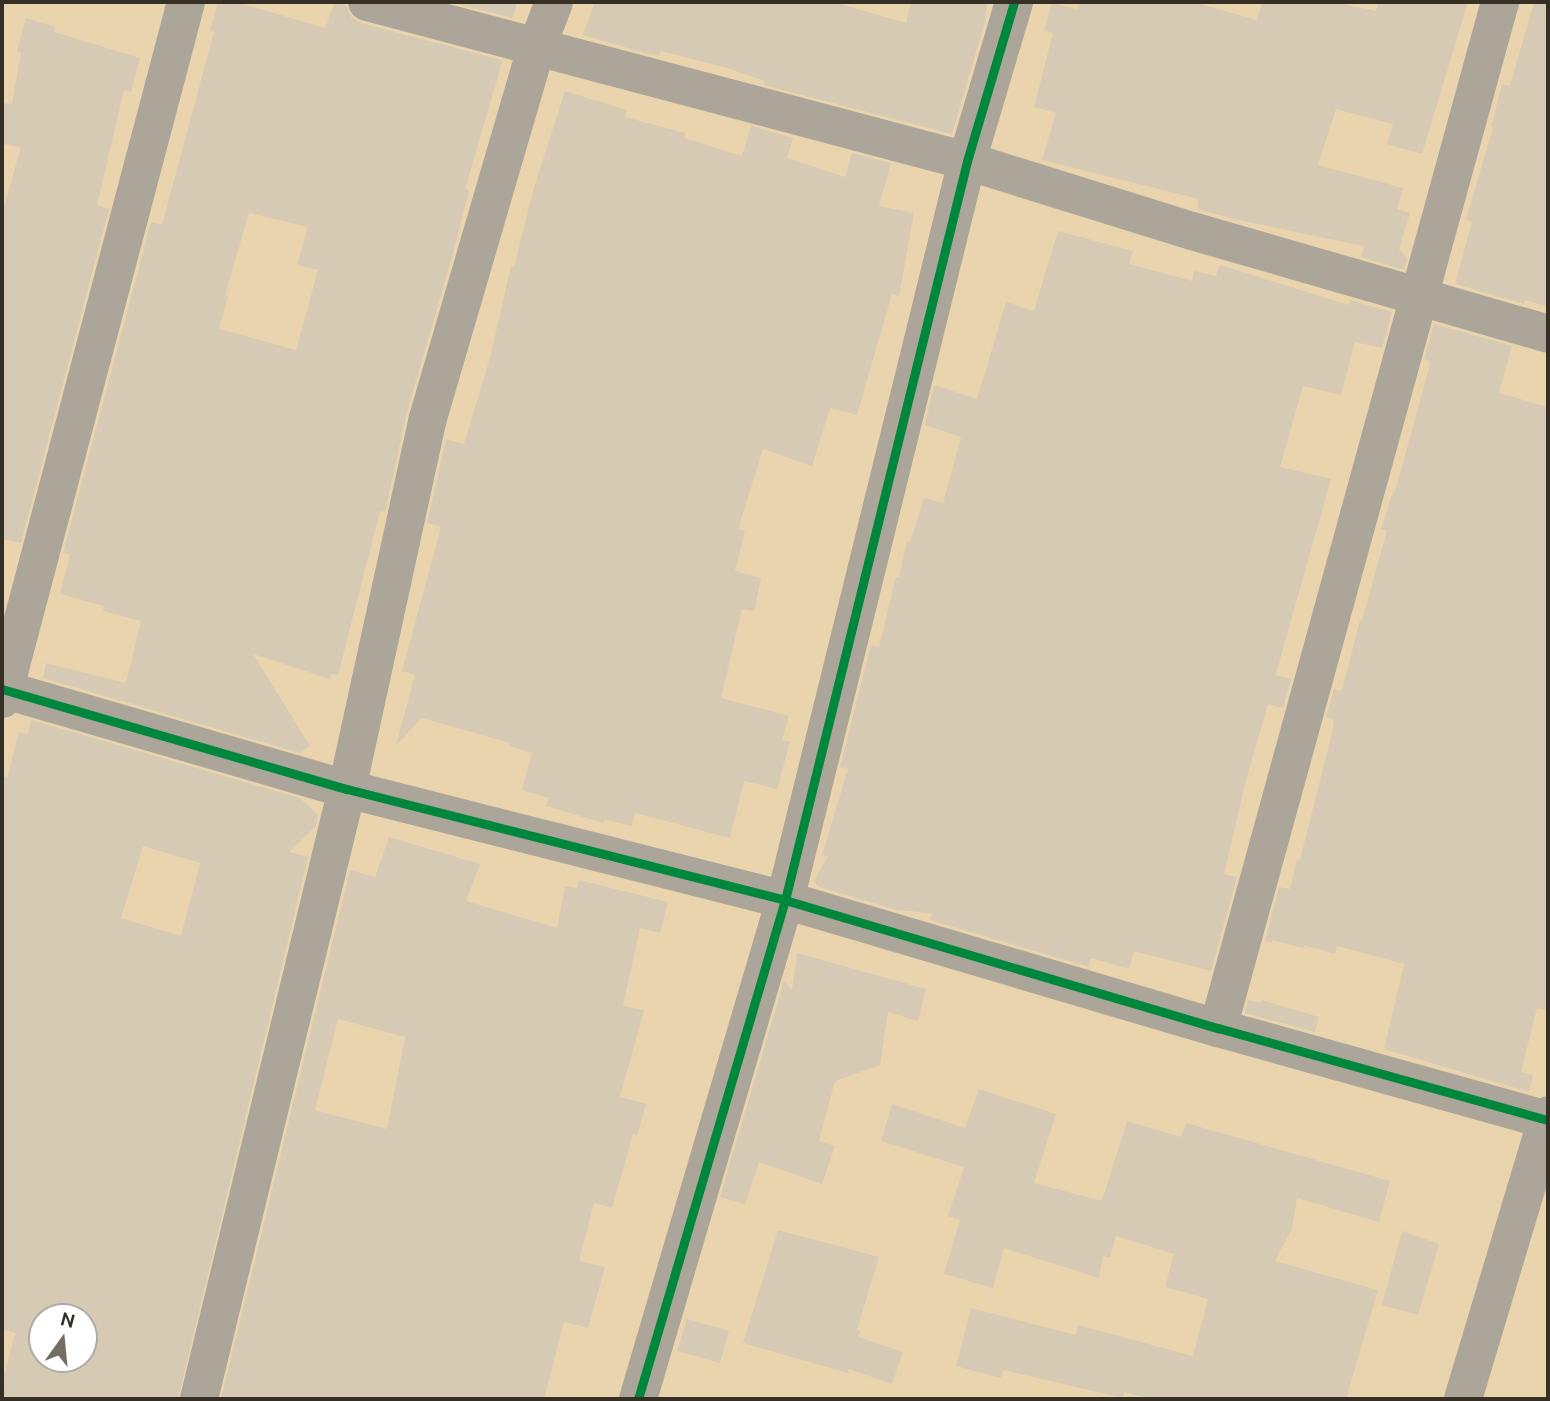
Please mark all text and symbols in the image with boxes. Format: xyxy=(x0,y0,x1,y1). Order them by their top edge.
north arrow xyxy=(28,1303,98,1373)
text: N xyxy=(58,1307,78,1332)

